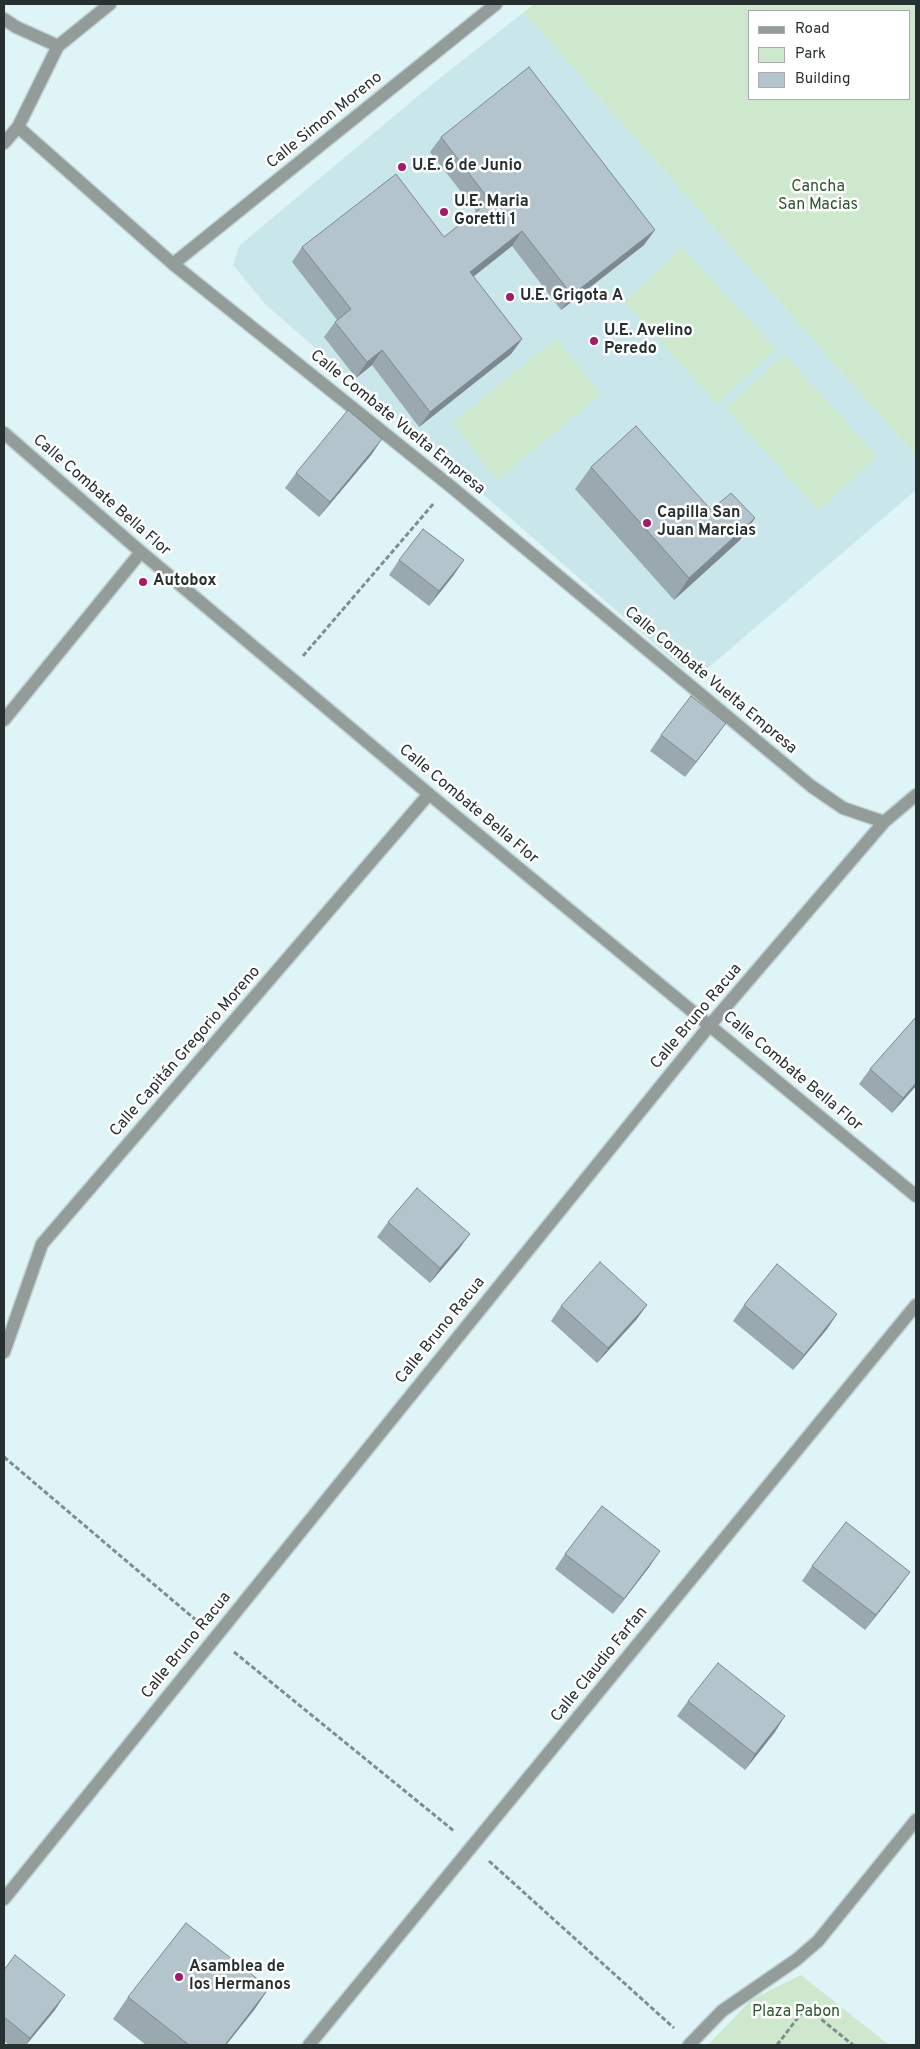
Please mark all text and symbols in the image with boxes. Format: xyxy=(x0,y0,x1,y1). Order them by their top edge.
legend xyxy=(748,10,910,100)
text: Road xyxy=(795,20,830,39)
text: Park xyxy=(795,45,826,64)
street label: Calle Simon Moreno xyxy=(263,69,387,173)
text: Building xyxy=(795,70,850,89)
place label: U.E. 6 de Junio xyxy=(412,157,522,177)
marker: U.E. 6 de Junio xyxy=(396,161,408,173)
park label: Cancha San Macias xyxy=(778,178,858,216)
place label: U.E. Maria Goretti 1 xyxy=(454,193,529,231)
marker: U.E. Maria Goretti 1 xyxy=(438,206,450,218)
place label: U.E. Grigota A xyxy=(520,287,623,307)
marker: U.E. Grigota A xyxy=(504,291,516,303)
place label: U.E. Avelino Peredo xyxy=(604,322,693,360)
marker: U.E. Avelino Peredo xyxy=(588,335,600,347)
street label: Calle Combate Vuelta Empresa xyxy=(306,346,488,500)
street label: Calle Combate Bella Flor xyxy=(28,431,174,561)
place label: Capilla San Juan Marcias xyxy=(657,504,756,542)
marker: Capilla San Juan Marcias xyxy=(641,517,653,529)
place label: Autobox xyxy=(153,572,217,592)
marker: Autobox xyxy=(137,576,149,588)
street label: Calle Combate Vuelta Empresa xyxy=(620,603,800,759)
street label: Calle Combate Bella Flor xyxy=(394,741,542,869)
street label: Calle Bruno Racua xyxy=(647,960,747,1074)
street label: Calle Capitán Gregorio Moreno xyxy=(107,963,265,1141)
street label: Calle Combate Bella Flor xyxy=(718,1008,866,1136)
street label: Calle Bruno Racua xyxy=(392,1274,490,1388)
street label: Calle Bruno Racua xyxy=(138,1589,236,1703)
street label: Calle Claudio Farfan xyxy=(548,1603,652,1727)
place label: Asamblea de los Hermanos xyxy=(189,1958,291,1996)
marker: Asamblea de los Hermanos xyxy=(173,1971,185,1983)
park label: Plaza Pabon xyxy=(752,2003,840,2023)

